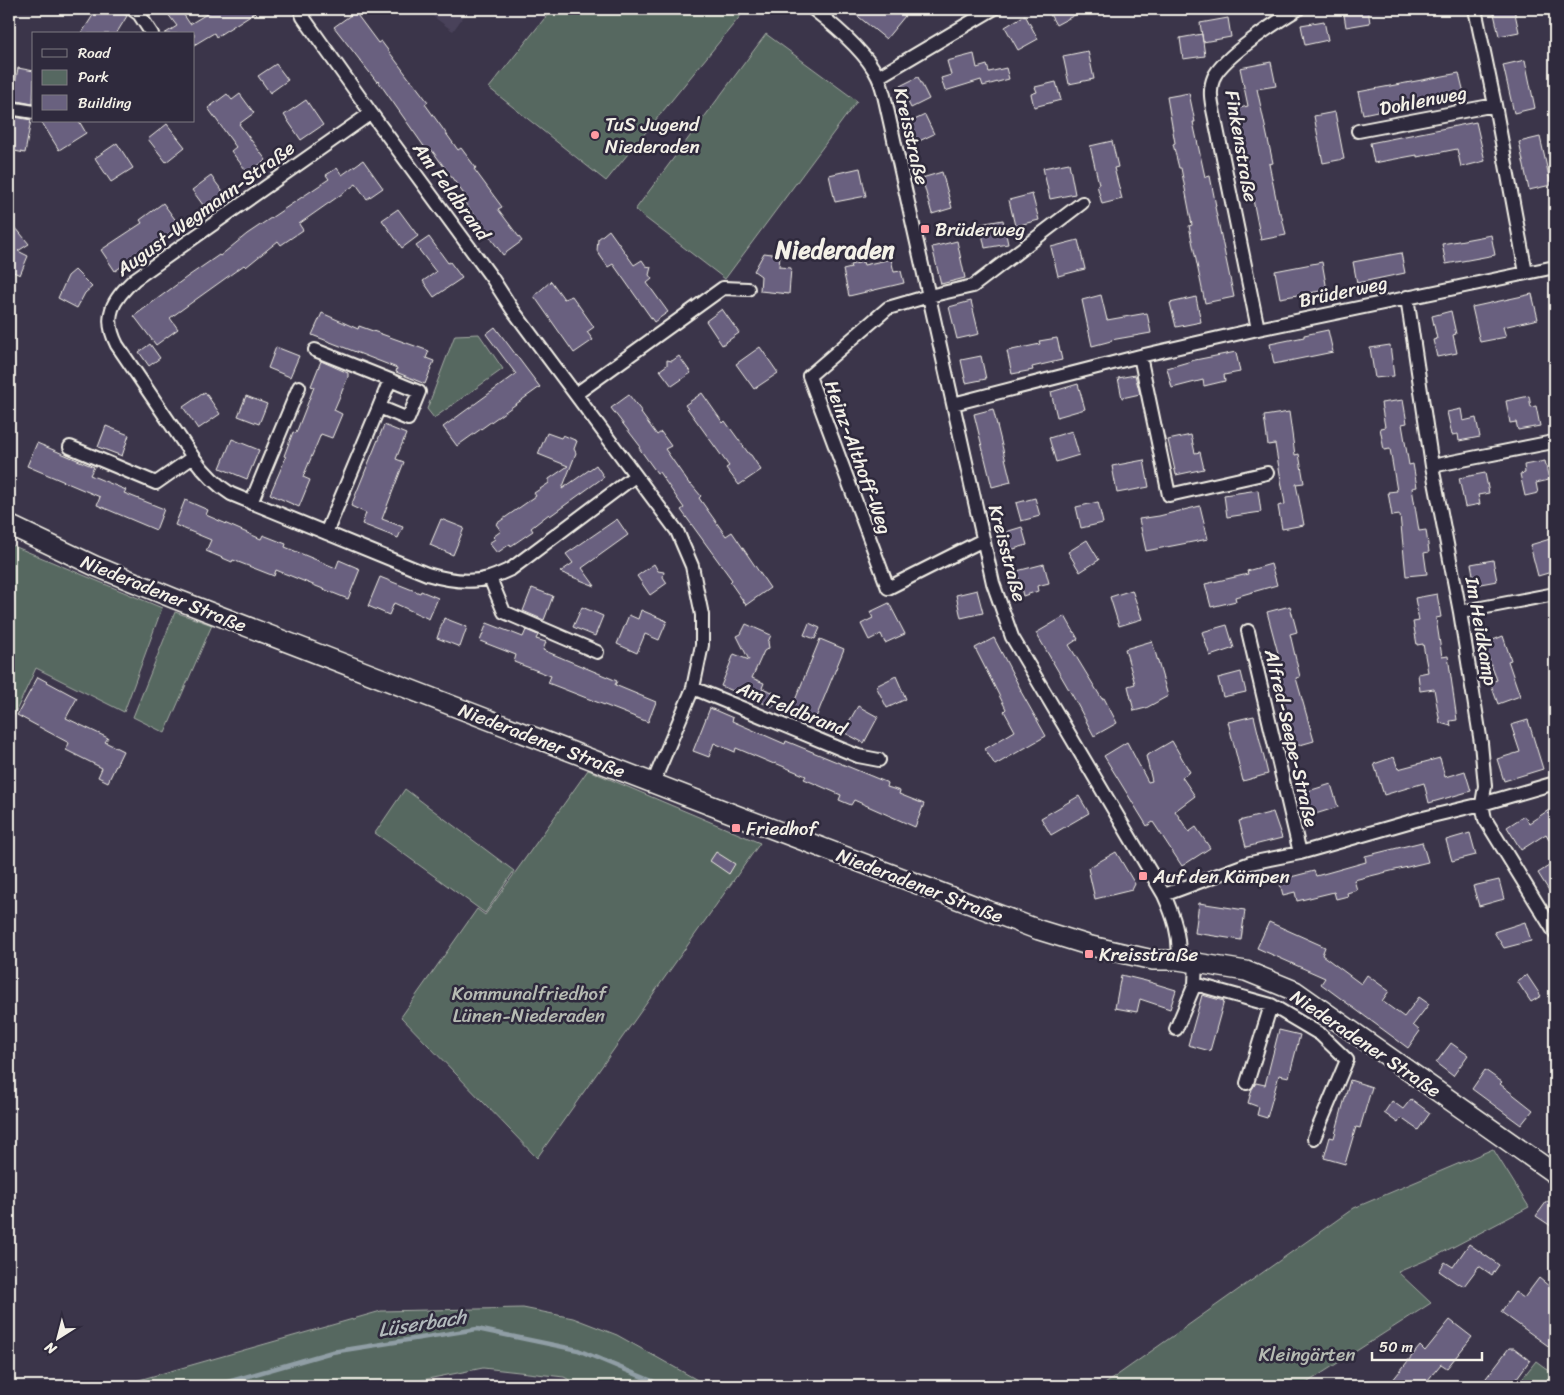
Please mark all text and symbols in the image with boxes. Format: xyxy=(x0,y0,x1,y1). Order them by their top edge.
legend xyxy=(32,32,195,122)
text: Road xyxy=(78,40,111,66)
text: Park xyxy=(78,64,109,90)
street label: Dohlenweg xyxy=(1377,76,1470,125)
street label: Kreisstraße xyxy=(884,84,939,188)
street label: Finkenstraße xyxy=(1215,87,1268,205)
text: Building xyxy=(78,90,132,116)
place label: TuS Jugend Niederaden xyxy=(605,108,701,163)
marker: TuS Jugend Niederaden xyxy=(589,129,601,141)
street label: August-Wegmann-Straße xyxy=(108,132,302,286)
street label: Am Feldbrand xyxy=(404,134,500,249)
place label: Brüderweg xyxy=(935,213,1025,246)
marker: Brüderweg xyxy=(919,223,931,235)
district label: Niederaden xyxy=(774,229,895,271)
street label: Brüderweg xyxy=(1296,266,1391,317)
street label: Heinz-Althoff-Weg xyxy=(815,375,902,539)
street label: Kreisstraße xyxy=(979,501,1036,606)
street label: Niederadener Straße xyxy=(76,545,252,642)
street label: Im Heidkamp xyxy=(1456,573,1507,688)
street label: Alfred-Seepe-Straße xyxy=(1255,645,1328,830)
street label: Am Feldbrand xyxy=(731,671,853,746)
street label: Niederadener Straße xyxy=(454,693,630,788)
place label: Friedhof xyxy=(746,812,820,845)
marker: Friedhof xyxy=(730,822,742,834)
street label: Niederadener Straße xyxy=(832,838,1008,933)
place label: Auf den Kämpen xyxy=(1152,860,1290,893)
marker: Auf den Kämpen xyxy=(1137,870,1149,882)
place label: Kreisstraße xyxy=(1099,938,1199,971)
marker: Kreisstraße xyxy=(1083,948,1095,960)
park label: Kommunalfriedhof Lünen-Niederaden xyxy=(452,977,608,1032)
street label: Niederadener Straße xyxy=(1283,980,1448,1107)
water label: Lüserbach xyxy=(375,1299,471,1348)
north arrow xyxy=(32,1312,82,1362)
scale bar xyxy=(1372,1330,1482,1362)
text: 50 m xyxy=(1379,1334,1414,1360)
text: N xyxy=(39,1335,63,1362)
park label: Kleingärten xyxy=(1259,1338,1355,1371)

